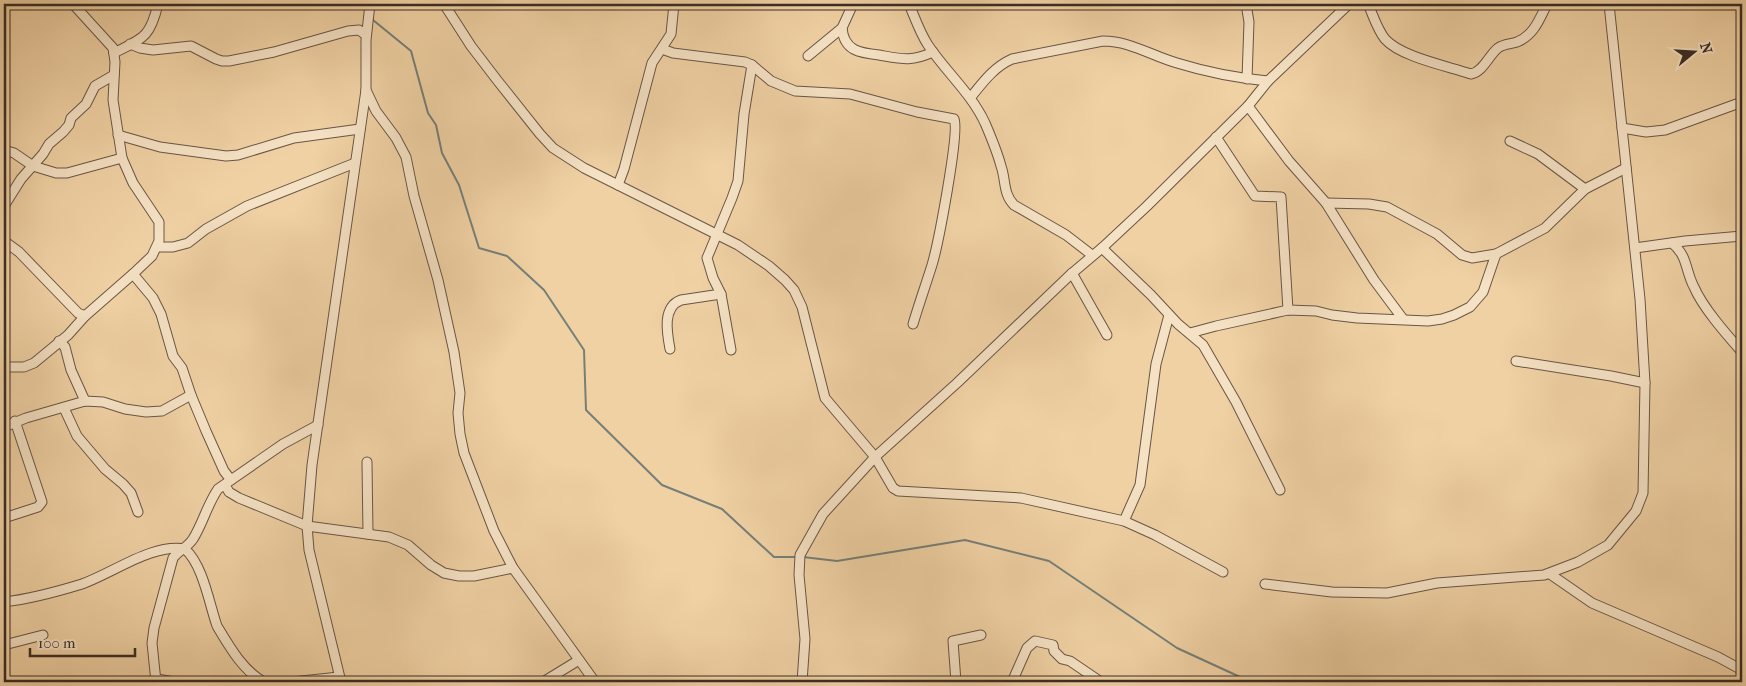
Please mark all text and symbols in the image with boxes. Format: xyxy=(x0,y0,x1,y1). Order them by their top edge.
north arrow xyxy=(1668,28,1718,78)
text: N xyxy=(1696,40,1716,56)
scale bar xyxy=(30,626,135,658)
text: 100 m xyxy=(38,634,76,652)

